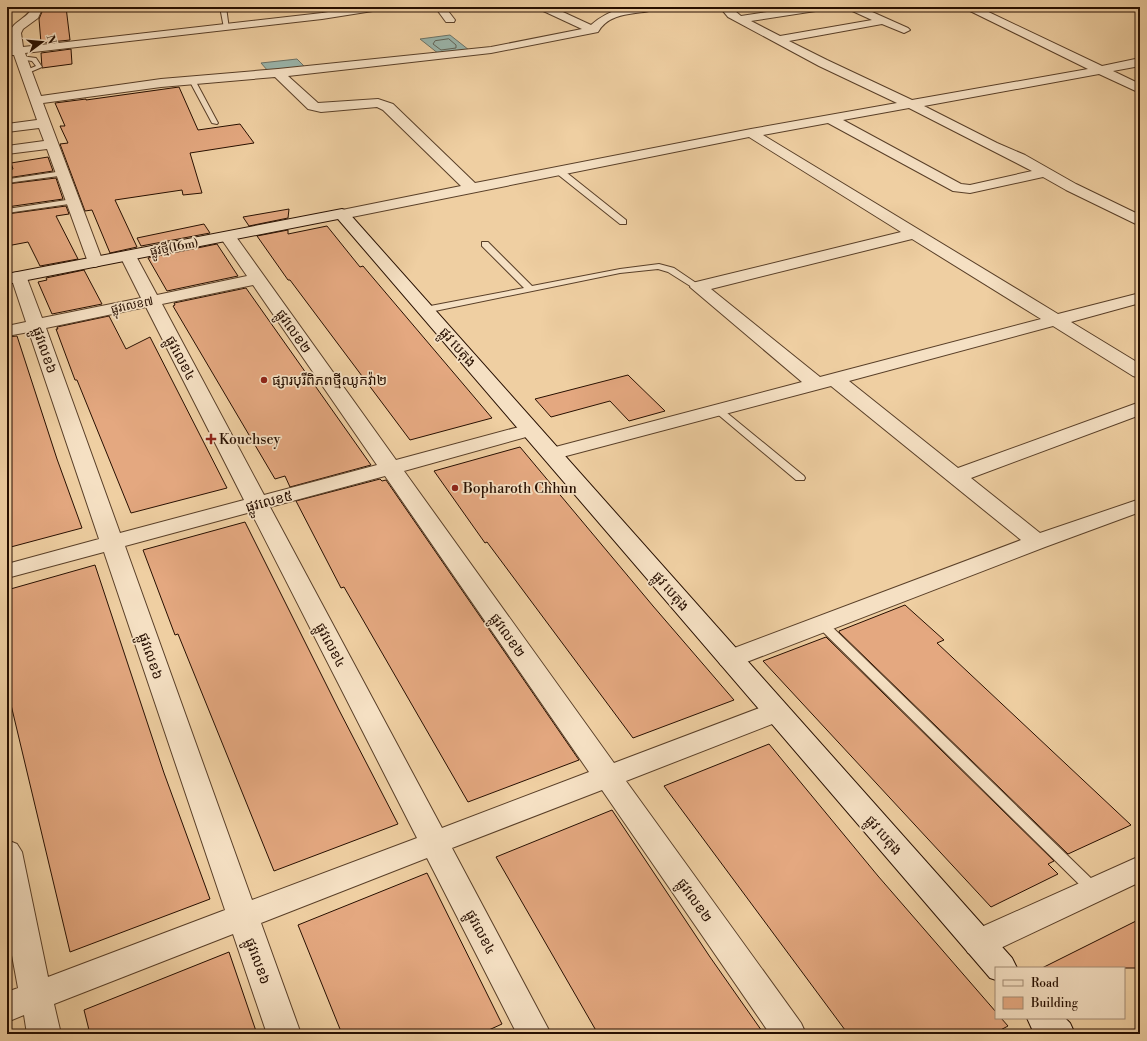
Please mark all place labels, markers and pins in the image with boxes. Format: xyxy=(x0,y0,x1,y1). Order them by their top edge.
place label: ផ្សារបុរីពិភពថ្មីឈូកវ៉ា២ xyxy=(272,371,387,390)
marker: ផ្សារបុរីពិភពថ្មីឈូកវ៉ា២ xyxy=(259,375,269,385)
place label: Kouchsey xyxy=(219,431,280,449)
marker: Kouchsey xyxy=(206,434,216,444)
place label: Bopharoth Chhun xyxy=(462,480,578,498)
marker: Bopharoth Chhun xyxy=(450,483,460,493)

